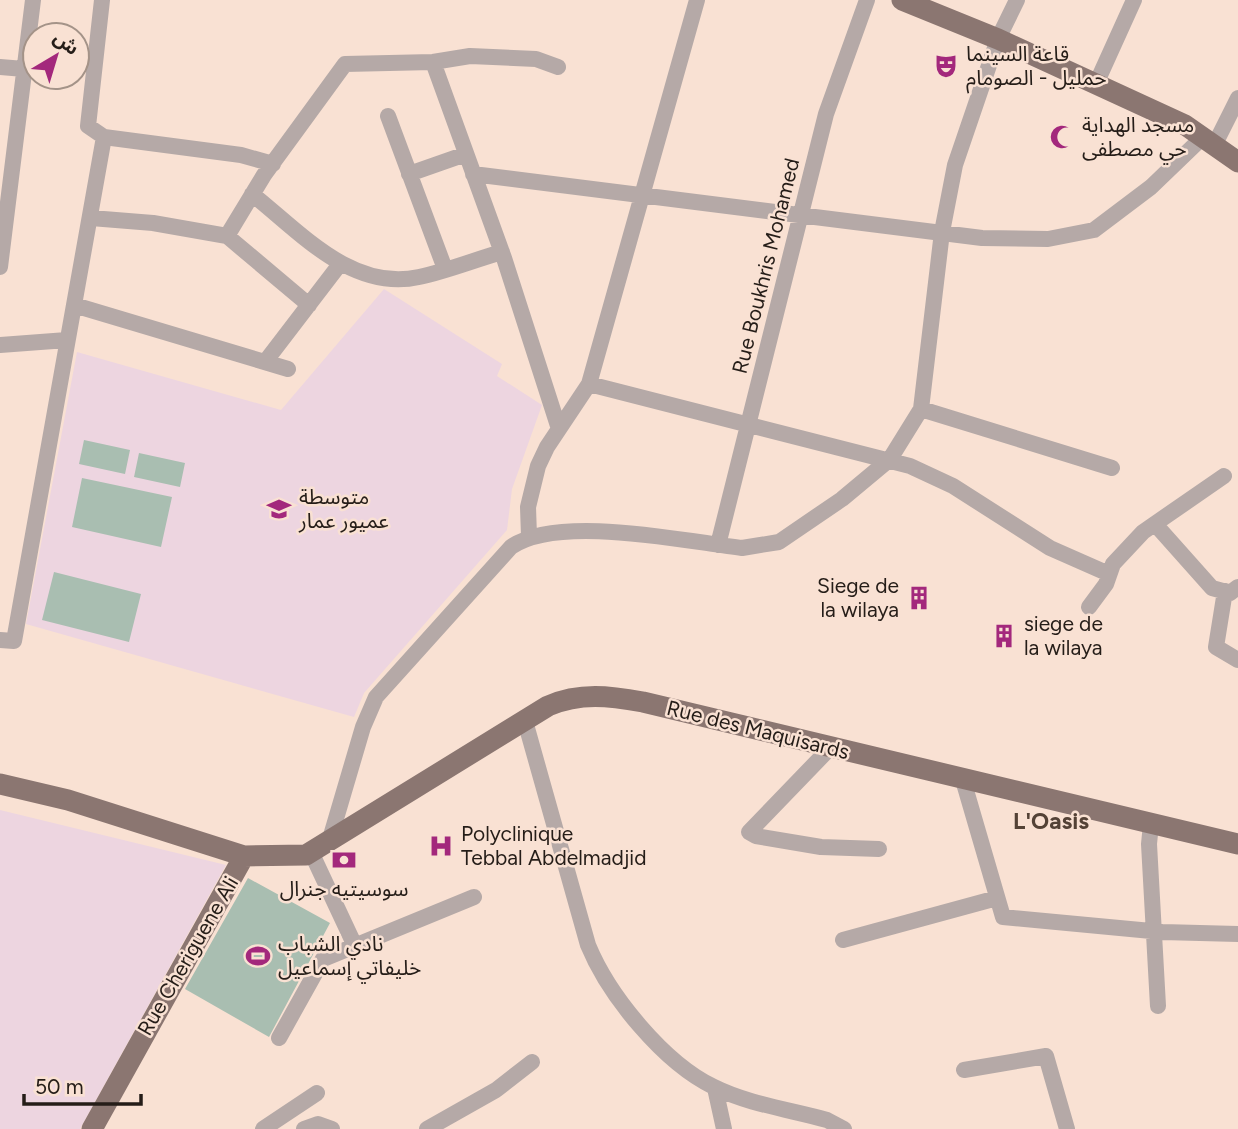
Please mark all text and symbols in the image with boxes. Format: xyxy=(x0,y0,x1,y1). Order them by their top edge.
north arrow xyxy=(21,21,91,91)
text: ش xyxy=(49,26,83,60)
place label: قاعة السينما حمليل - الصومام xyxy=(966,41,1107,94)
theatre icon: قاعة السينما حمليل - الصومام xyxy=(932,52,960,80)
place label: مسجد الهداية حي مصطفى xyxy=(1082,112,1194,165)
mosque icon: مسجد الهداية حي مصطفى xyxy=(1048,123,1076,151)
street label: Rue Boukhris Mohamed xyxy=(727,156,804,376)
place label: متوسطة عميور عمار xyxy=(298,484,389,533)
school or university icon: متوسطة عميور عمار xyxy=(265,495,293,523)
place label: Siege de la wilaya xyxy=(817,573,899,622)
building icon: Siege de la wilaya xyxy=(905,584,933,612)
place label: siege de la wilaya xyxy=(1024,611,1103,660)
building icon: siege de la wilaya xyxy=(990,622,1018,650)
street label: Rue des Maquisards xyxy=(664,695,852,764)
district label: L'Oasis xyxy=(1013,807,1089,835)
place label: Polyclinique Tebbal Abdelmadjid xyxy=(461,821,647,870)
hospital icon: Polyclinique Tebbal Abdelmadjid xyxy=(427,832,455,860)
bank icon: سوسيتيه جنرال xyxy=(330,846,358,874)
street label: Rue Cheriguene Ali xyxy=(132,872,243,1040)
place label: سوسيتيه جنرال xyxy=(280,876,408,901)
place label: نادي الشباب خليفاتي إسماعيل xyxy=(278,931,421,984)
sports icon: نادي الشباب خليفاتي إسماعيل xyxy=(244,942,272,970)
scale bar xyxy=(24,1062,142,1106)
text: 50 m xyxy=(35,1074,84,1099)

